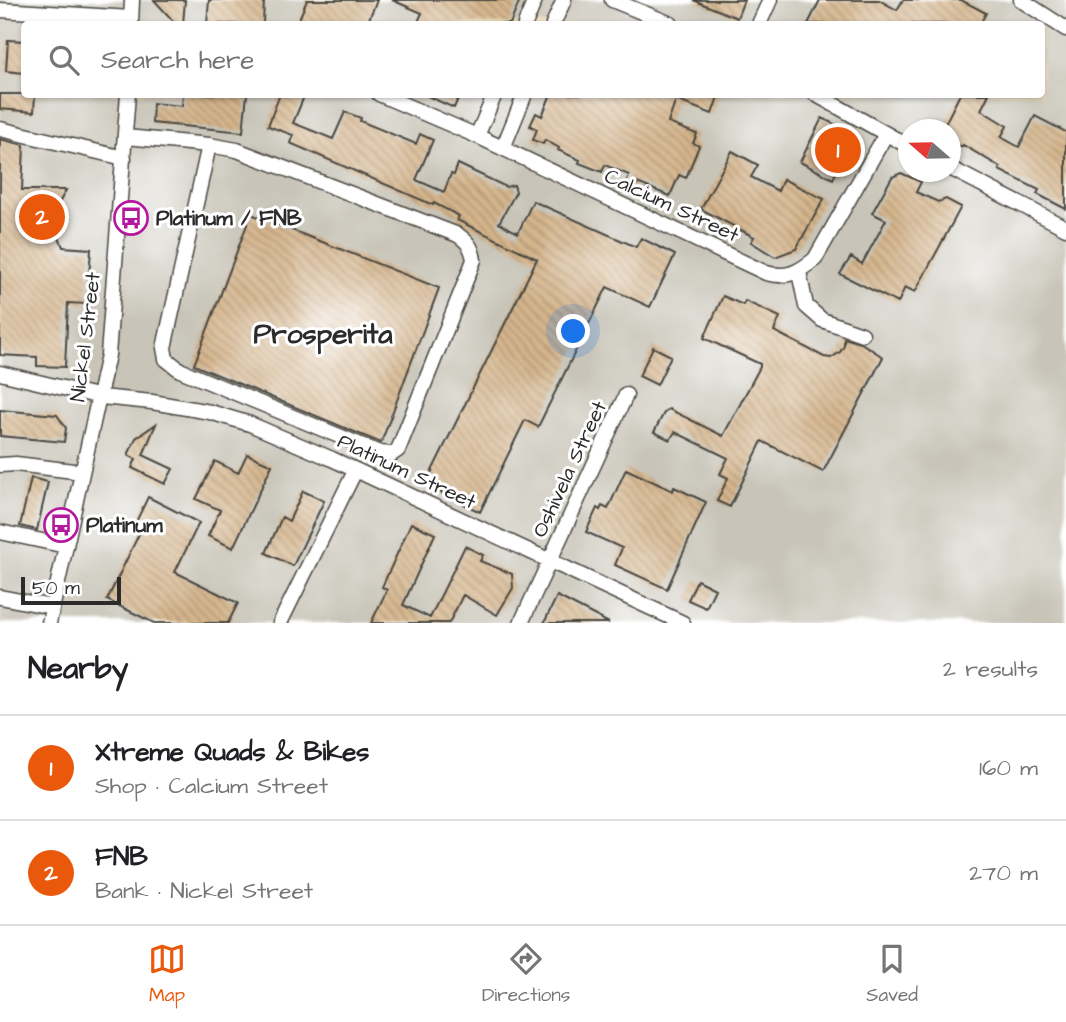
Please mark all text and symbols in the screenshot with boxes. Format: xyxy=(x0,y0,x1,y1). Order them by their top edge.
search box xyxy=(21,21,1045,98)
icon: search xyxy=(45,41,83,79)
text: Search here xyxy=(101,42,254,78)
north arrow xyxy=(898,119,961,182)
pin: 1 xyxy=(815,124,861,176)
street label: Calcium Street xyxy=(600,162,744,250)
pin: 2 xyxy=(19,191,65,243)
bus stop icon: Platinum / FNB xyxy=(112,199,150,237)
place label: Platinum / FNB xyxy=(156,204,302,233)
street label: Nickel Street xyxy=(63,270,108,404)
your location xyxy=(556,314,590,348)
district label: Prosperita xyxy=(253,315,393,355)
street label: Oshivela Street xyxy=(525,396,614,542)
street label: Platinum Street xyxy=(333,427,481,516)
bus stop icon: Platinum xyxy=(42,506,80,544)
place label: Platinum xyxy=(86,511,163,540)
scale bar xyxy=(21,574,121,606)
text: 50 m xyxy=(32,575,80,602)
text: Nearby xyxy=(28,648,128,690)
text: 2 results xyxy=(943,653,1038,685)
text: Xtreme Quads & Bikes xyxy=(95,734,369,770)
text: 1 xyxy=(50,752,52,784)
text: 160 m xyxy=(979,752,1038,784)
text: Shop · Calcium Street xyxy=(95,770,328,802)
text: FNB xyxy=(95,839,148,875)
text: 2 xyxy=(44,857,58,889)
text: 270 m xyxy=(969,857,1038,889)
text: Bank · Nickel Street xyxy=(95,875,313,907)
tab: Map xyxy=(148,940,186,1009)
tab: Directions xyxy=(482,940,570,1009)
tab: Saved xyxy=(866,940,918,1009)

